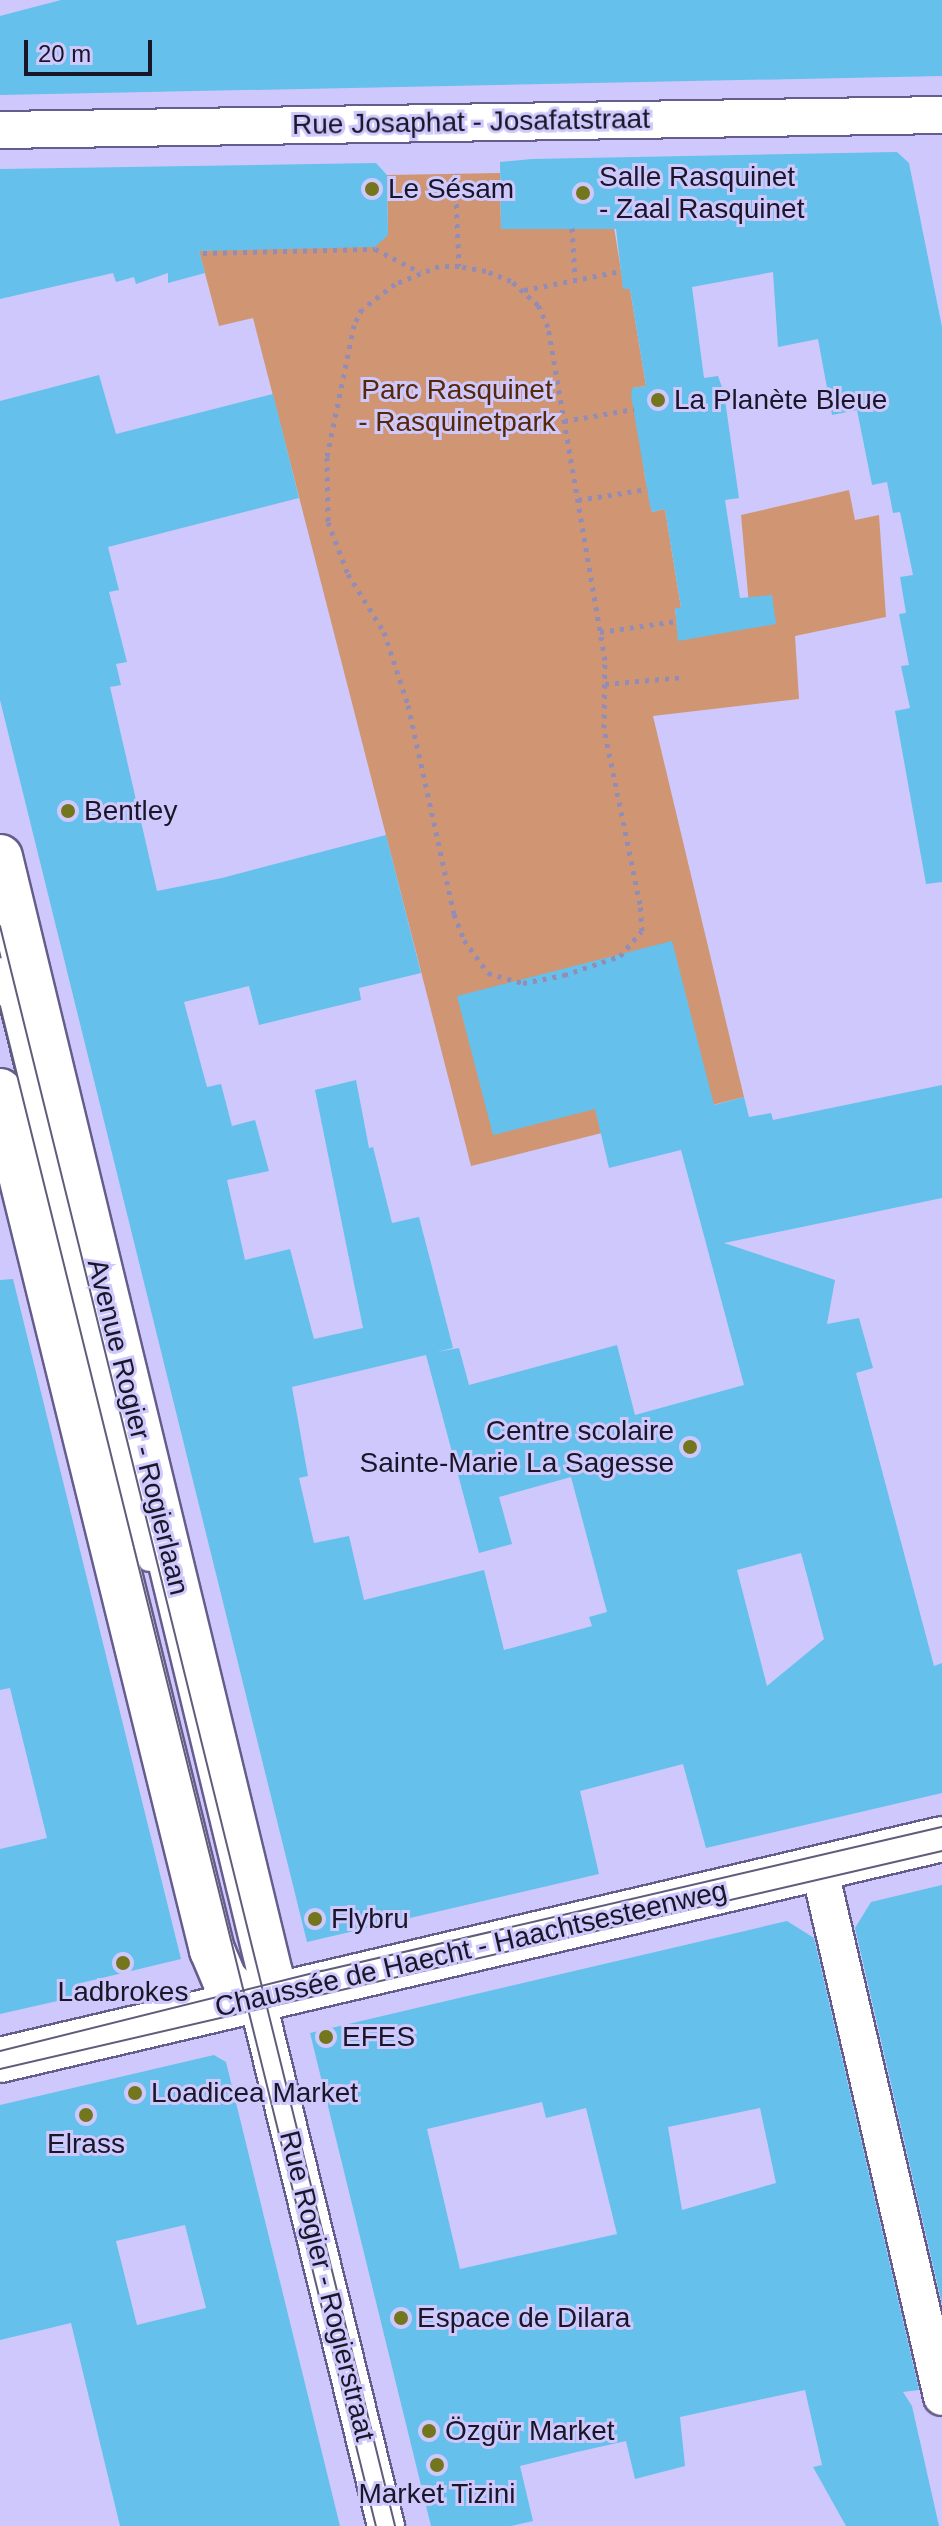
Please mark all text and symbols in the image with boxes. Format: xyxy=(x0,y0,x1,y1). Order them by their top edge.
scale bar xyxy=(28,24,156,74)
text: 20 m xyxy=(38,40,91,67)
street label: Rue Josaphat - Josafatstraat xyxy=(292,102,650,142)
place label: Salle Rasquinet - Zaal Rasquinet xyxy=(599,160,804,226)
place label: Le Sésam xyxy=(388,172,514,206)
marker: Le Sésam xyxy=(363,180,381,198)
marker: Salle Rasquinet - Zaal Rasquinet xyxy=(574,184,592,202)
park label: Parc Rasquinet - Rasquinetpark xyxy=(358,373,556,439)
place label: La Planète Bleue xyxy=(674,383,887,417)
marker: La Planète Bleue xyxy=(649,391,667,409)
place label: Bentley xyxy=(84,794,177,828)
marker: Bentley xyxy=(59,802,77,820)
street label: Avenue Rogier - Rogierlaan xyxy=(80,1256,196,1598)
place label: Centre scolaire Sainte-Marie La Sagesse xyxy=(360,1414,674,1480)
marker: Centre scolaire Sainte-Marie La Sagesse xyxy=(681,1438,699,1456)
street label: Chaussée de Haecht - Haachtsesteenweg xyxy=(212,1874,730,2024)
place label: Flybru xyxy=(331,1902,409,1936)
marker: Flybru xyxy=(306,1910,324,1928)
marker: Ladbrokes xyxy=(114,1954,132,1972)
place label: Ladbrokes xyxy=(58,1975,188,2009)
place label: EFES xyxy=(342,2020,415,2054)
marker: EFES xyxy=(317,2028,335,2046)
place label: Loadicea Market xyxy=(151,2076,358,2110)
marker: Loadicea Market xyxy=(126,2084,144,2102)
marker: Elrass xyxy=(77,2106,95,2124)
place label: Elrass xyxy=(47,2127,125,2161)
street label: Rue Rogier - Rogierstraat xyxy=(272,2127,382,2445)
place label: Espace de Dilara xyxy=(417,2301,630,2335)
marker: Espace de Dilara xyxy=(392,2309,410,2327)
place label: Özgür Market xyxy=(445,2414,615,2448)
marker: Özgür Market xyxy=(420,2422,438,2440)
marker: Market Tizini xyxy=(428,2456,446,2474)
place label: Market Tizini xyxy=(358,2477,516,2511)

